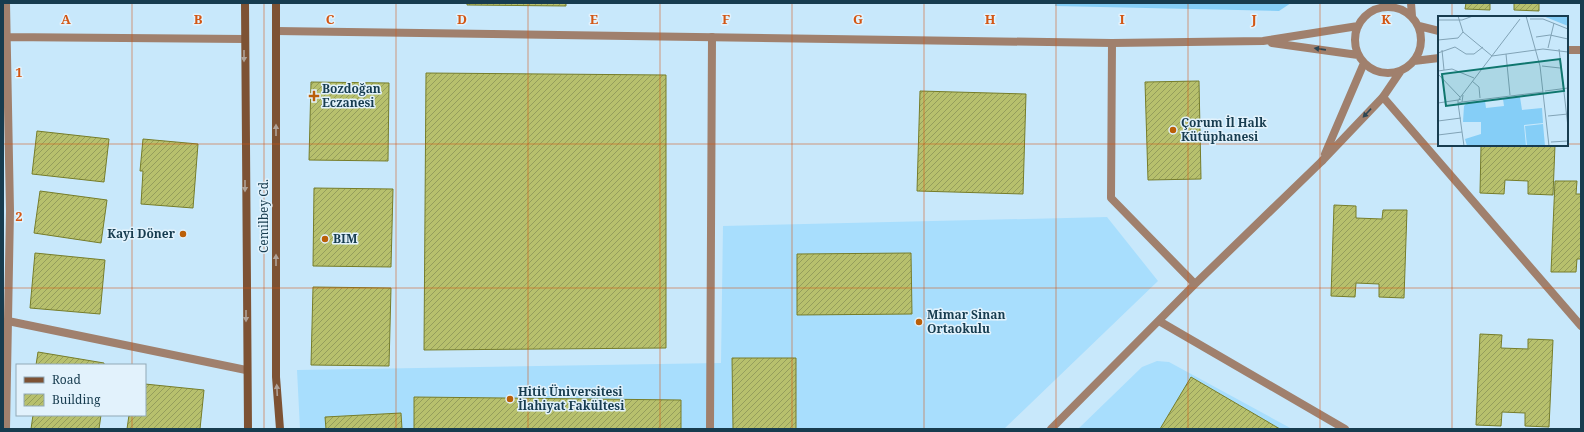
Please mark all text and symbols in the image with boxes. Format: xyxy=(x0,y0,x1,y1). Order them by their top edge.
text: A xyxy=(61,10,71,28)
text: B xyxy=(194,10,203,28)
text: C xyxy=(326,10,335,28)
text: D xyxy=(457,10,467,28)
text: E xyxy=(590,10,599,28)
text: F xyxy=(722,10,730,28)
text: G xyxy=(853,10,863,28)
text: H xyxy=(985,10,996,28)
text: I xyxy=(1119,10,1125,28)
text: J xyxy=(1250,10,1257,28)
text: K xyxy=(1381,10,1391,28)
inset map xyxy=(1438,16,1568,146)
one-way arrow xyxy=(1314,46,1326,52)
one-way arrow xyxy=(241,50,248,62)
text: 1 xyxy=(15,63,23,81)
place label: Bozdoğan Eczanesi xyxy=(322,80,381,111)
marker: Bozdoğan Eczanesi xyxy=(309,91,319,101)
one-way arrow xyxy=(1362,108,1372,118)
place label: Çorum İl Halk Kütüphanesi xyxy=(1181,114,1267,145)
one-way arrow xyxy=(273,123,279,136)
marker: Çorum İl Halk Kütüphanesi xyxy=(1168,125,1178,135)
street label: Cemilbey Cd. xyxy=(255,179,272,253)
one-way arrow xyxy=(242,180,248,193)
text: 2 xyxy=(15,207,23,225)
place label: Kayi Döner xyxy=(107,225,176,242)
marker: Kayi Döner xyxy=(178,229,188,239)
place label: BIM xyxy=(333,230,358,247)
marker: BIM xyxy=(320,234,330,244)
one-way arrow xyxy=(273,253,279,266)
place label: Mimar Sinan Ortaokulu xyxy=(927,306,1005,337)
one-way arrow xyxy=(243,310,249,323)
marker: Mimar Sinan Ortaokulu xyxy=(914,317,924,327)
legend xyxy=(16,364,146,416)
text: Road xyxy=(52,371,82,388)
place label: Hitit Üniversitesi İlahiyat Fakültesi xyxy=(518,383,625,414)
one-way arrow xyxy=(274,384,281,396)
text: Building xyxy=(52,391,101,408)
marker: Hitit Üniversitesi İlahiyat Fakültesi xyxy=(505,394,515,404)

